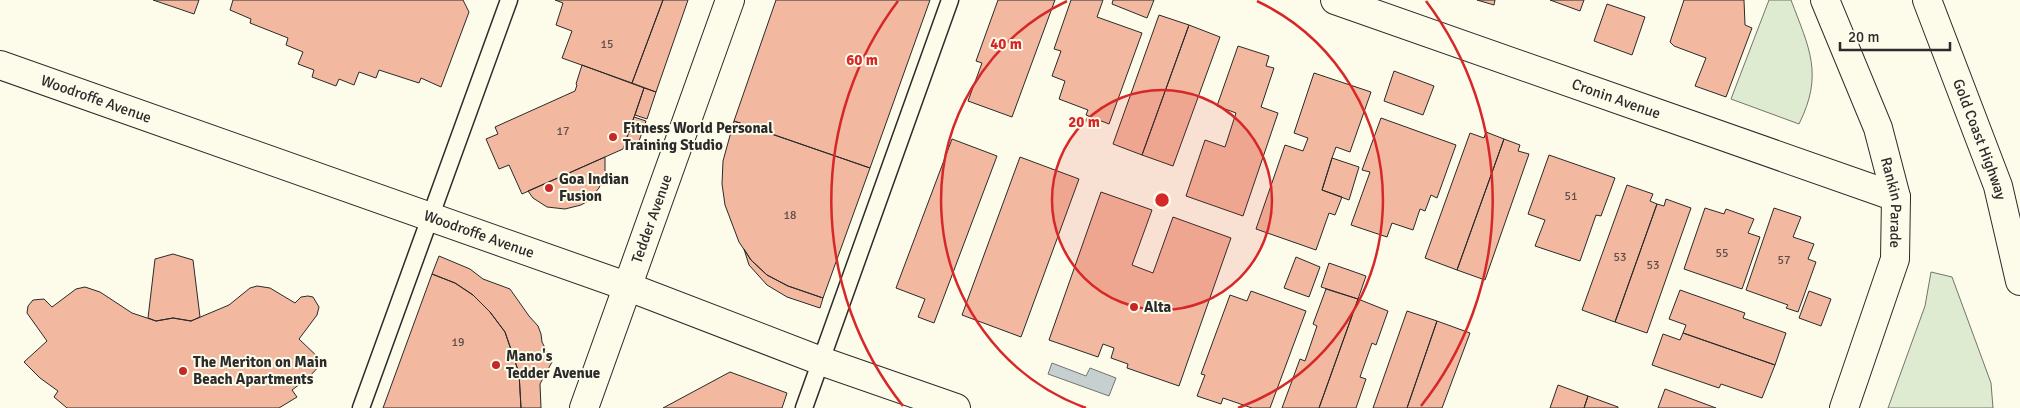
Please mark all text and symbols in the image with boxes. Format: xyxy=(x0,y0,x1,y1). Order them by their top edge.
scale bar xyxy=(1840,20,1950,52)
text: 20 m xyxy=(1848,28,1879,46)
text: 40 m xyxy=(990,35,1022,53)
house number: 15 xyxy=(601,37,613,52)
text: 60 m xyxy=(846,51,878,69)
street label: Woodroffe Avenue xyxy=(39,71,154,127)
street label: Cronin Avenue xyxy=(1569,75,1663,123)
street label: Gold Coast Highway xyxy=(1949,76,2010,201)
text: 20 m xyxy=(1068,113,1100,131)
place label: Fitness World Personal Training Studio xyxy=(623,119,773,154)
house number: 17 xyxy=(557,124,569,139)
marker: Fitness World Personal Training Studio xyxy=(607,131,619,143)
street label: Rankin Parade xyxy=(1877,155,1906,248)
place label: Goa Indian Fusion xyxy=(559,170,629,205)
street label: Tedder Avenue xyxy=(628,172,676,266)
marker: Goa Indian Fusion xyxy=(543,182,555,194)
house number: 51 xyxy=(1565,189,1577,204)
centre of rings xyxy=(1153,191,1171,209)
street label: Woodroffe Avenue xyxy=(421,206,537,262)
house number: 18 xyxy=(784,208,796,223)
house number: 55 xyxy=(1716,246,1728,261)
house number: 53 xyxy=(1614,250,1626,265)
house number: 57 xyxy=(1778,253,1790,268)
house number: 53 xyxy=(1647,258,1659,273)
place label: Alta xyxy=(1144,298,1172,316)
marker: Alta xyxy=(1128,301,1140,313)
house number: 19 xyxy=(452,335,464,350)
place label: Mano's Tedder Avenue xyxy=(506,347,600,382)
place label: The Meriton on Main Beach Apartments xyxy=(193,353,327,388)
marker: Mano's Tedder Avenue xyxy=(490,359,502,371)
marker: The Meriton on Main Beach Apartments xyxy=(177,365,189,377)

